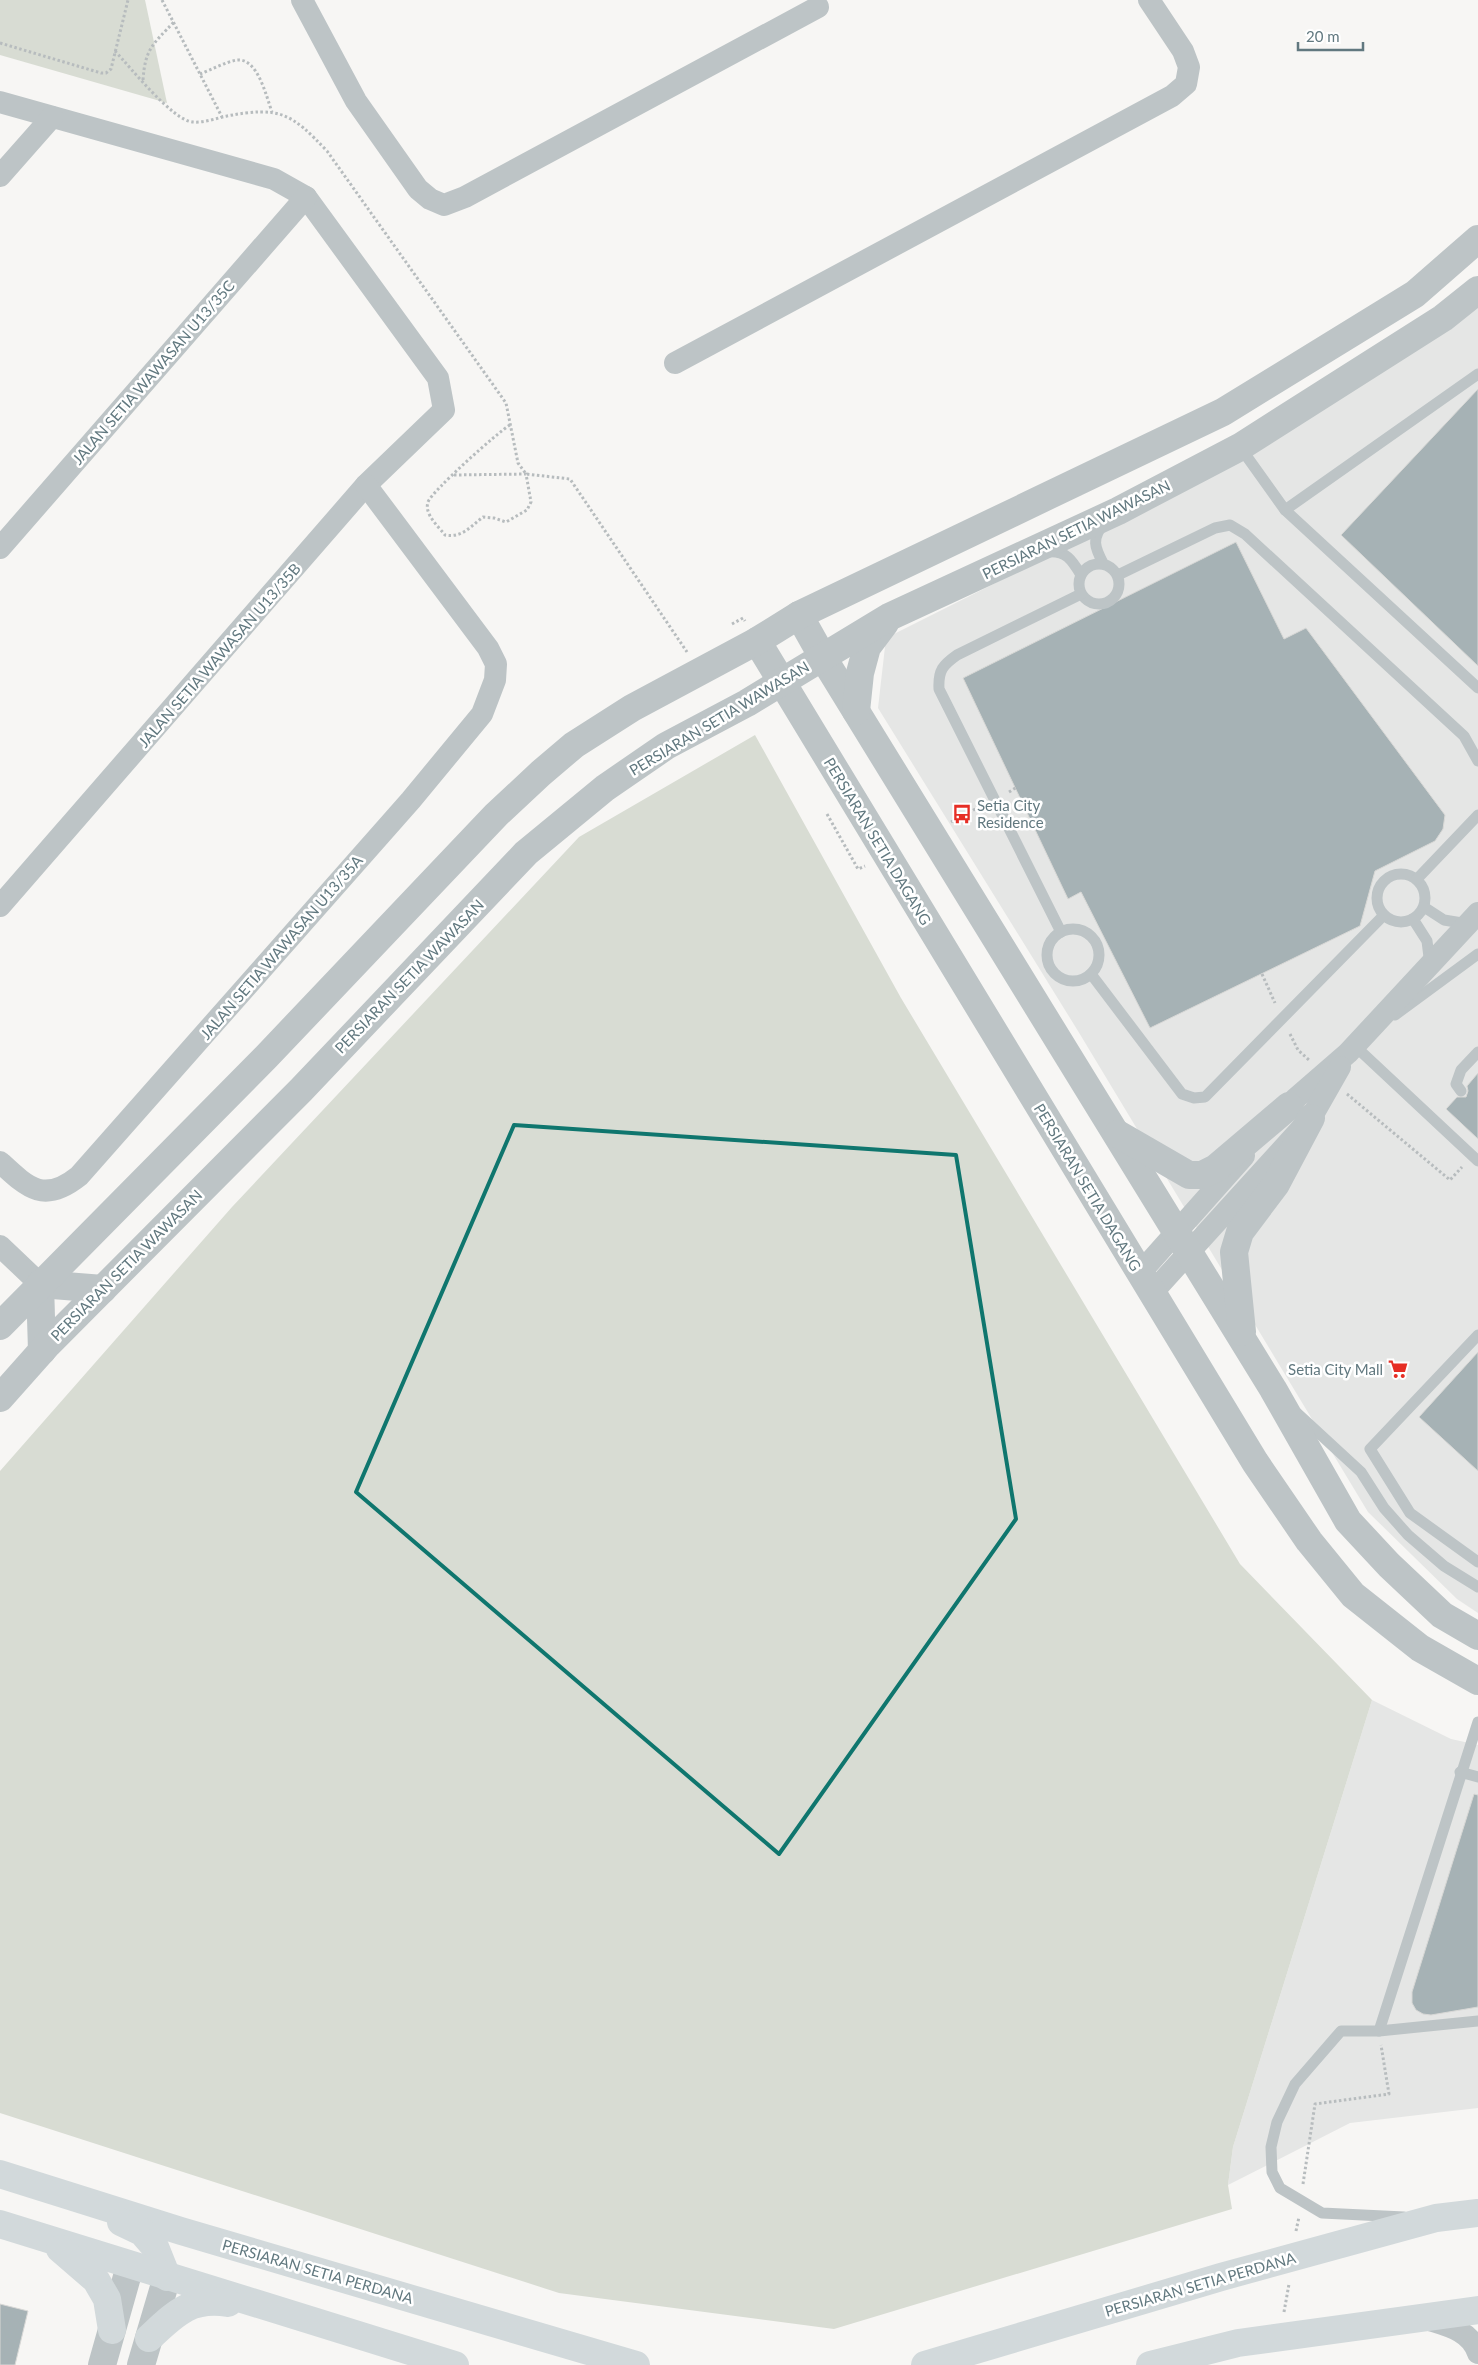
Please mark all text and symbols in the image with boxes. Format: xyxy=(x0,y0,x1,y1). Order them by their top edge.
scale bar xyxy=(1298,20,1363,52)
text: 20 m xyxy=(1306,27,1340,45)
street label: JALAN SETIA WAWASAN U13/35C xyxy=(68,276,238,468)
street label: PERSIARAN SETIA WAWASAN xyxy=(979,476,1173,582)
street label: JALAN SETIA WAWASAN U13/35B xyxy=(134,559,304,751)
street label: PERSIARAN SETIA WAWASAN xyxy=(626,657,812,779)
street label: PERSIARAN SETIA DAGANG xyxy=(821,754,935,928)
place label: Setia City Residence xyxy=(977,796,1044,831)
bus stop icon: Setia City Residence xyxy=(951,803,973,825)
street label: JALAN SETIA WAWASAN U13/35A xyxy=(196,851,366,1043)
street label: PERSIARAN SETIA WAWASAN xyxy=(331,895,487,1057)
street label: PERSIARAN SETIA DAGANG xyxy=(1031,1100,1145,1274)
street label: PERSIARAN SETIA WAWASAN xyxy=(47,1186,205,1344)
supermarket icon: Setia City Mall xyxy=(1387,1358,1409,1380)
place label: Setia City Mall xyxy=(1288,1360,1383,1378)
street label: PERSIARAN SETIA PERDANA xyxy=(220,2235,416,2307)
street label: PERSIARAN SETIA PERDANA xyxy=(1102,2248,1298,2320)

